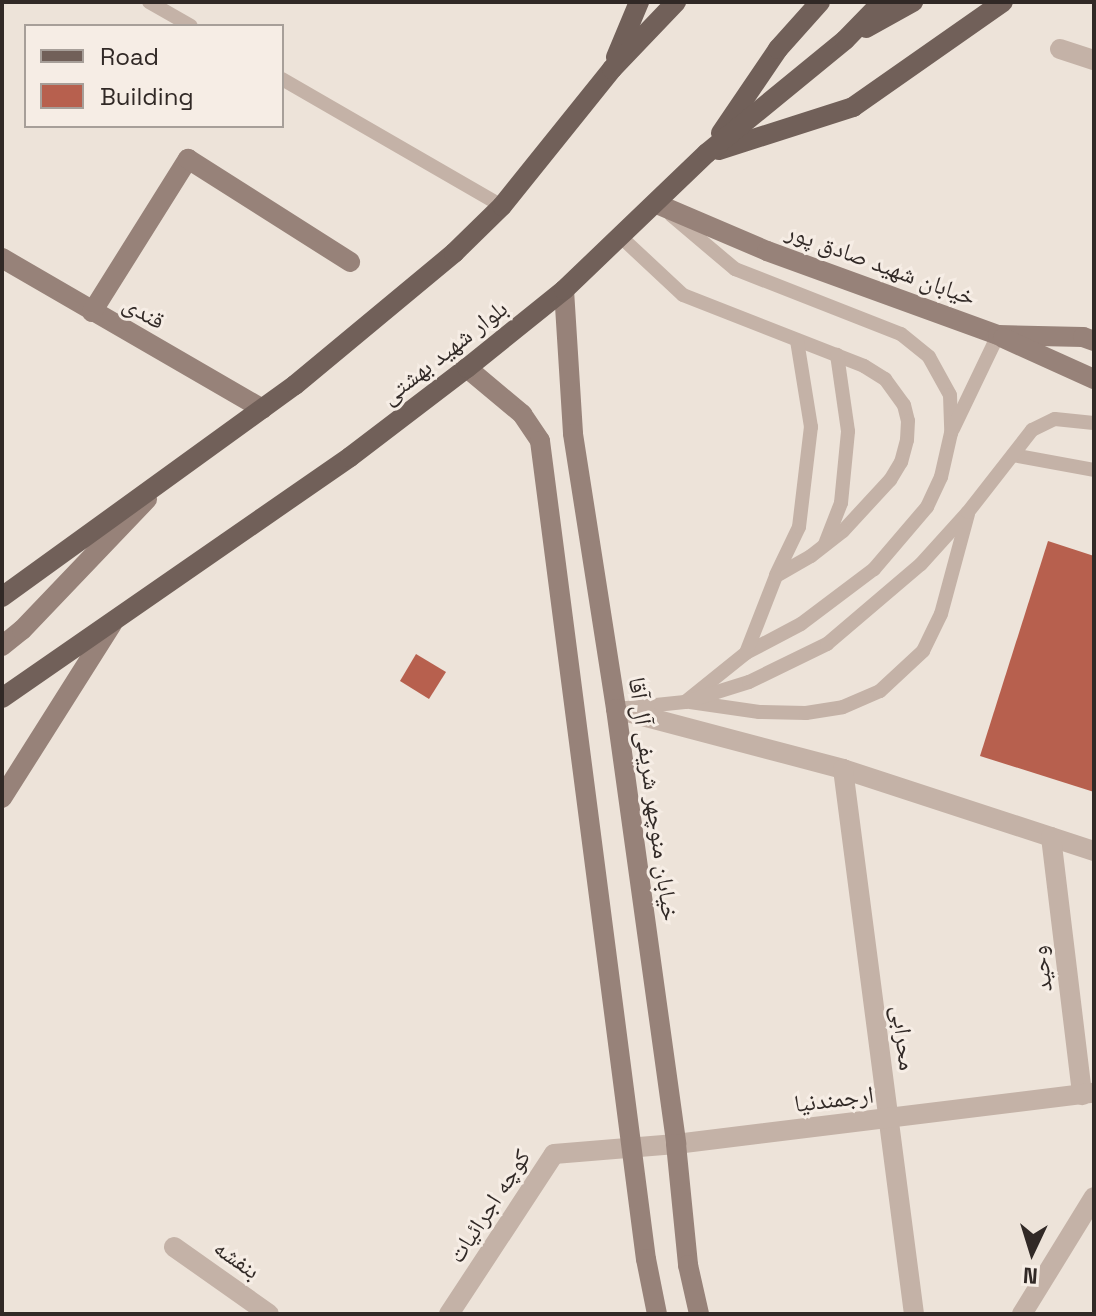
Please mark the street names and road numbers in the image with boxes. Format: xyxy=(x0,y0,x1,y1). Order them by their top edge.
street label: خیابان شهید صادق پور xyxy=(782,216,980,312)
street label: قندی xyxy=(118,289,170,335)
street label: بلوار شهید بهشتی xyxy=(375,294,513,410)
street label: خیابان منوچهر شریفی آل آقا xyxy=(623,675,685,923)
street label: وحید xyxy=(1024,944,1058,994)
street label: محرابی xyxy=(886,1004,922,1072)
street label: ارجمندنیا xyxy=(793,1080,875,1118)
street label: کوچه اجرائیات xyxy=(442,1144,536,1268)
street label: بنفشه xyxy=(208,1233,266,1285)

